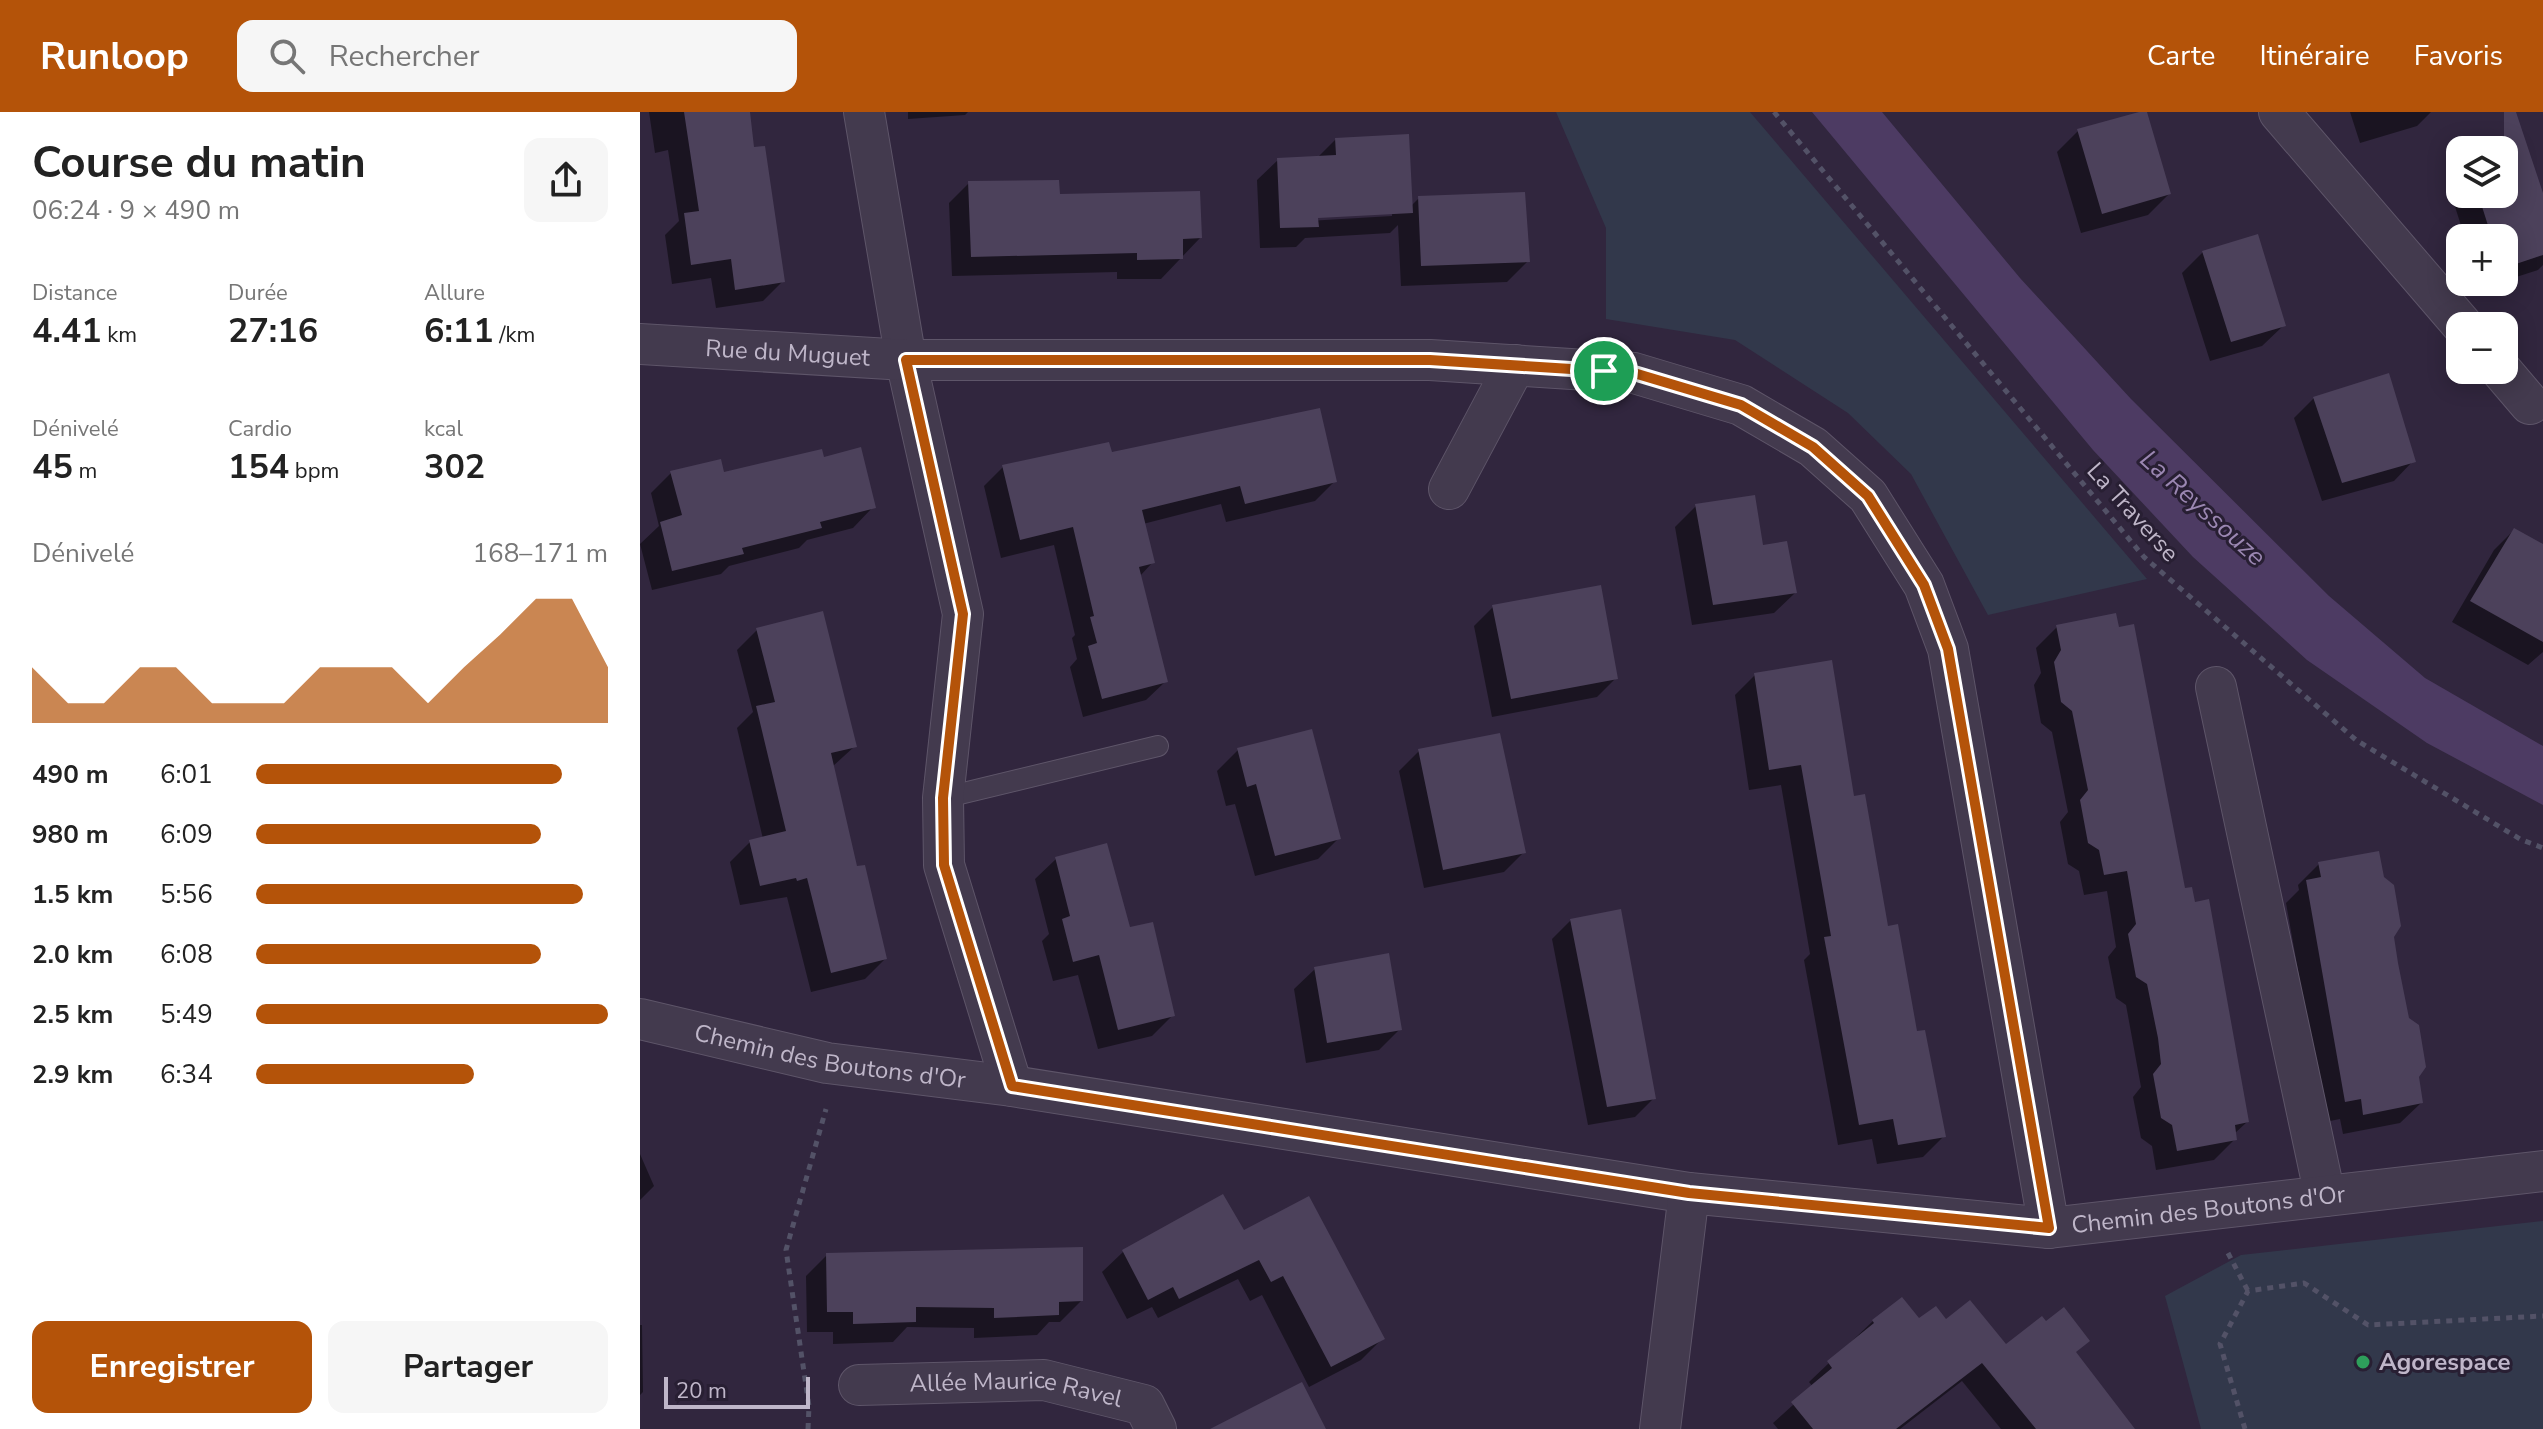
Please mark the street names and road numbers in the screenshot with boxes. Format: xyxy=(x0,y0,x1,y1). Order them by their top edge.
street label: Rue du Muguet xyxy=(704,332,872,374)
street label: La Traverse xyxy=(2080,455,2186,569)
street label: Chemin des Boutons d'Or xyxy=(691,1016,968,1096)
street label: Chemin des Boutons d'Or xyxy=(2070,1178,2347,1241)
street label: Allée Maurice Ravel xyxy=(909,1364,1126,1415)

